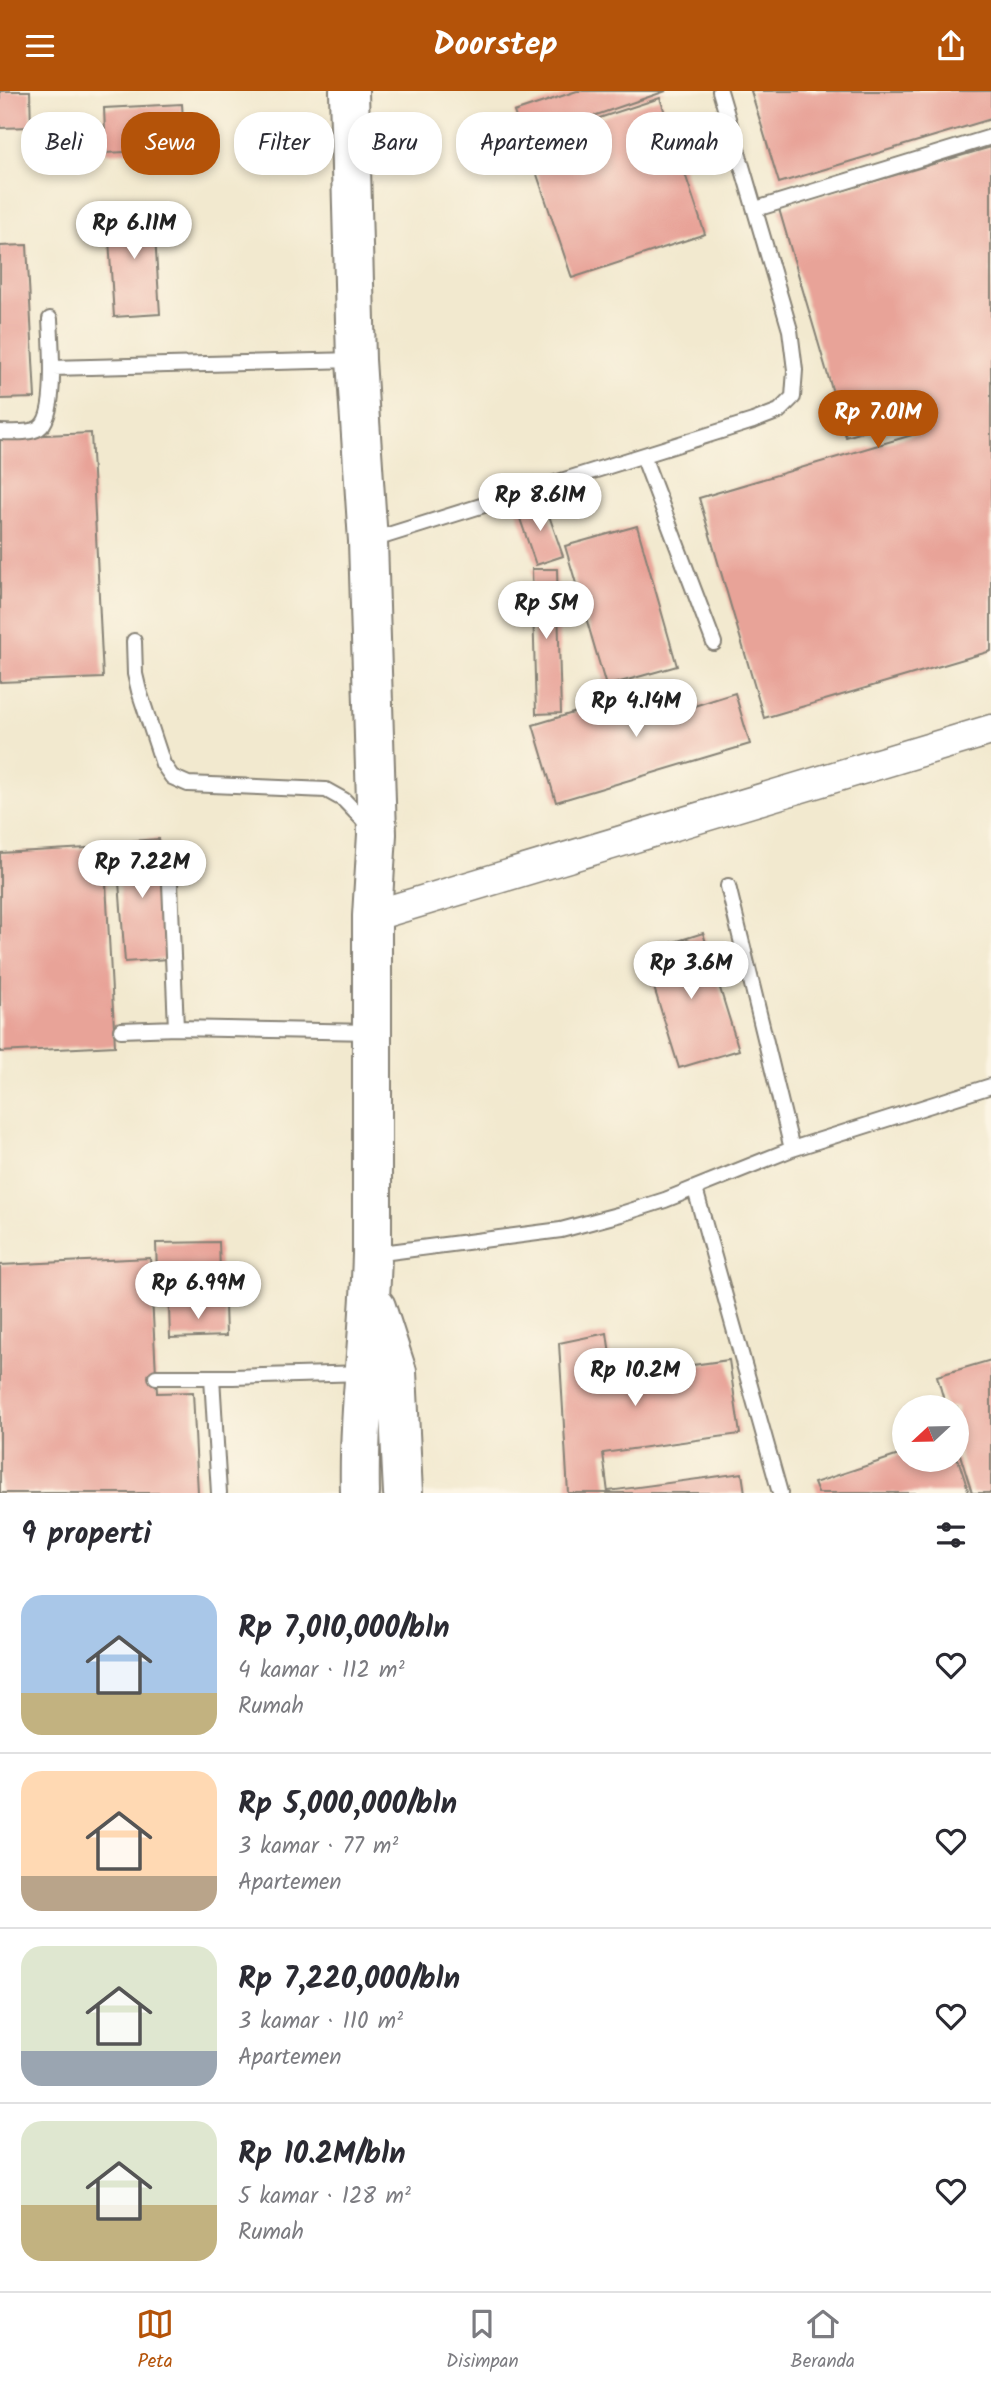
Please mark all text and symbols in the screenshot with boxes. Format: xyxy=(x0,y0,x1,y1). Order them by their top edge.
text: Doorstep xyxy=(433,20,558,71)
icon: menu xyxy=(21,27,59,65)
icon: share xyxy=(932,27,970,65)
chip: Beli xyxy=(21,112,107,175)
chip: Sewa xyxy=(121,112,220,175)
chip: Filter xyxy=(234,112,334,175)
chip: Baru xyxy=(348,112,442,175)
chip: Apartemen xyxy=(456,112,612,175)
chip: Rumah xyxy=(626,112,743,175)
pin: Rp 6.11M xyxy=(62,201,206,261)
text: Rp 6.11M xyxy=(92,206,176,242)
pin: Rp 7.01M xyxy=(806,391,950,450)
text: Rp 7.01M xyxy=(834,395,922,431)
pin: Rp 8.61M xyxy=(468,473,612,533)
text: Rp 8.61M xyxy=(495,478,585,514)
pin: Rp 5M xyxy=(497,581,595,641)
text: Rp 5M xyxy=(514,586,578,622)
pin: Rp 4.14M xyxy=(564,679,708,739)
text: Rp 4.14M xyxy=(591,684,681,720)
pin: Rp 7.22M xyxy=(70,841,214,900)
text: Rp 7.22M xyxy=(94,845,190,881)
pin: Rp 3.6M xyxy=(626,941,756,1001)
text: Rp 3.6M xyxy=(650,946,732,982)
pin: Rp 6.99M xyxy=(126,1261,270,1321)
text: Rp 6.99M xyxy=(151,1266,245,1302)
pin: Rp 10.2M xyxy=(563,1349,707,1408)
text: Rp 10.2M xyxy=(590,1353,680,1389)
north arrow xyxy=(892,1395,970,1472)
map controls xyxy=(892,1395,969,1472)
text: 9 properti xyxy=(21,1511,151,1559)
icon: filters xyxy=(932,1516,970,1554)
text: Rp 7,010,000/bln xyxy=(238,1605,450,1653)
icon: home xyxy=(77,1623,161,1707)
icon: heart xyxy=(932,1646,970,1684)
text: 4 kamar · 112 m² xyxy=(238,1653,405,1689)
text: Rumah xyxy=(238,1689,304,1725)
text: Rp 5,000,000/bln xyxy=(238,1781,457,1829)
icon: home xyxy=(77,1799,161,1883)
icon: heart xyxy=(932,1822,970,1860)
text: 3 kamar · 77 m² xyxy=(238,1829,398,1865)
text: Apartemen xyxy=(238,1865,342,1901)
text: Rp 7,220,000/bln xyxy=(238,1956,460,2004)
icon: home xyxy=(77,1974,161,2058)
icon: heart xyxy=(932,1997,970,2035)
text: 3 kamar · 110 m² xyxy=(238,2004,403,2040)
text: Apartemen xyxy=(238,2040,342,2076)
text: Rp 10.2M/bln xyxy=(238,2131,406,2179)
icon: home xyxy=(77,2149,161,2233)
icon: heart xyxy=(932,2172,970,2210)
text: 5 kamar · 128 m² xyxy=(238,2179,411,2215)
text: Rumah xyxy=(238,2215,304,2251)
tab: Peta xyxy=(136,2305,174,2377)
tab: Disimpan xyxy=(446,2305,519,2377)
tab: Beranda xyxy=(791,2305,855,2377)

